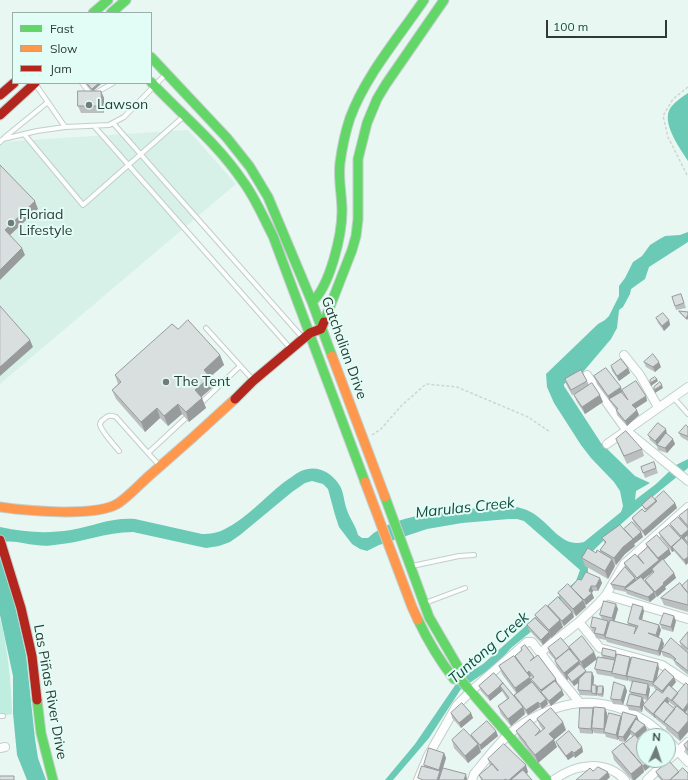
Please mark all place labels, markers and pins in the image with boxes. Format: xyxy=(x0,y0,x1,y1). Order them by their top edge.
place label: Lawson xyxy=(97,97,148,113)
marker: Lawson xyxy=(84,100,94,110)
place label: Floriad Lifestyle xyxy=(19,207,72,240)
marker: Floriad Lifestyle xyxy=(6,218,16,228)
place label: The Tent xyxy=(174,374,230,390)
marker: The Tent xyxy=(161,377,171,387)

